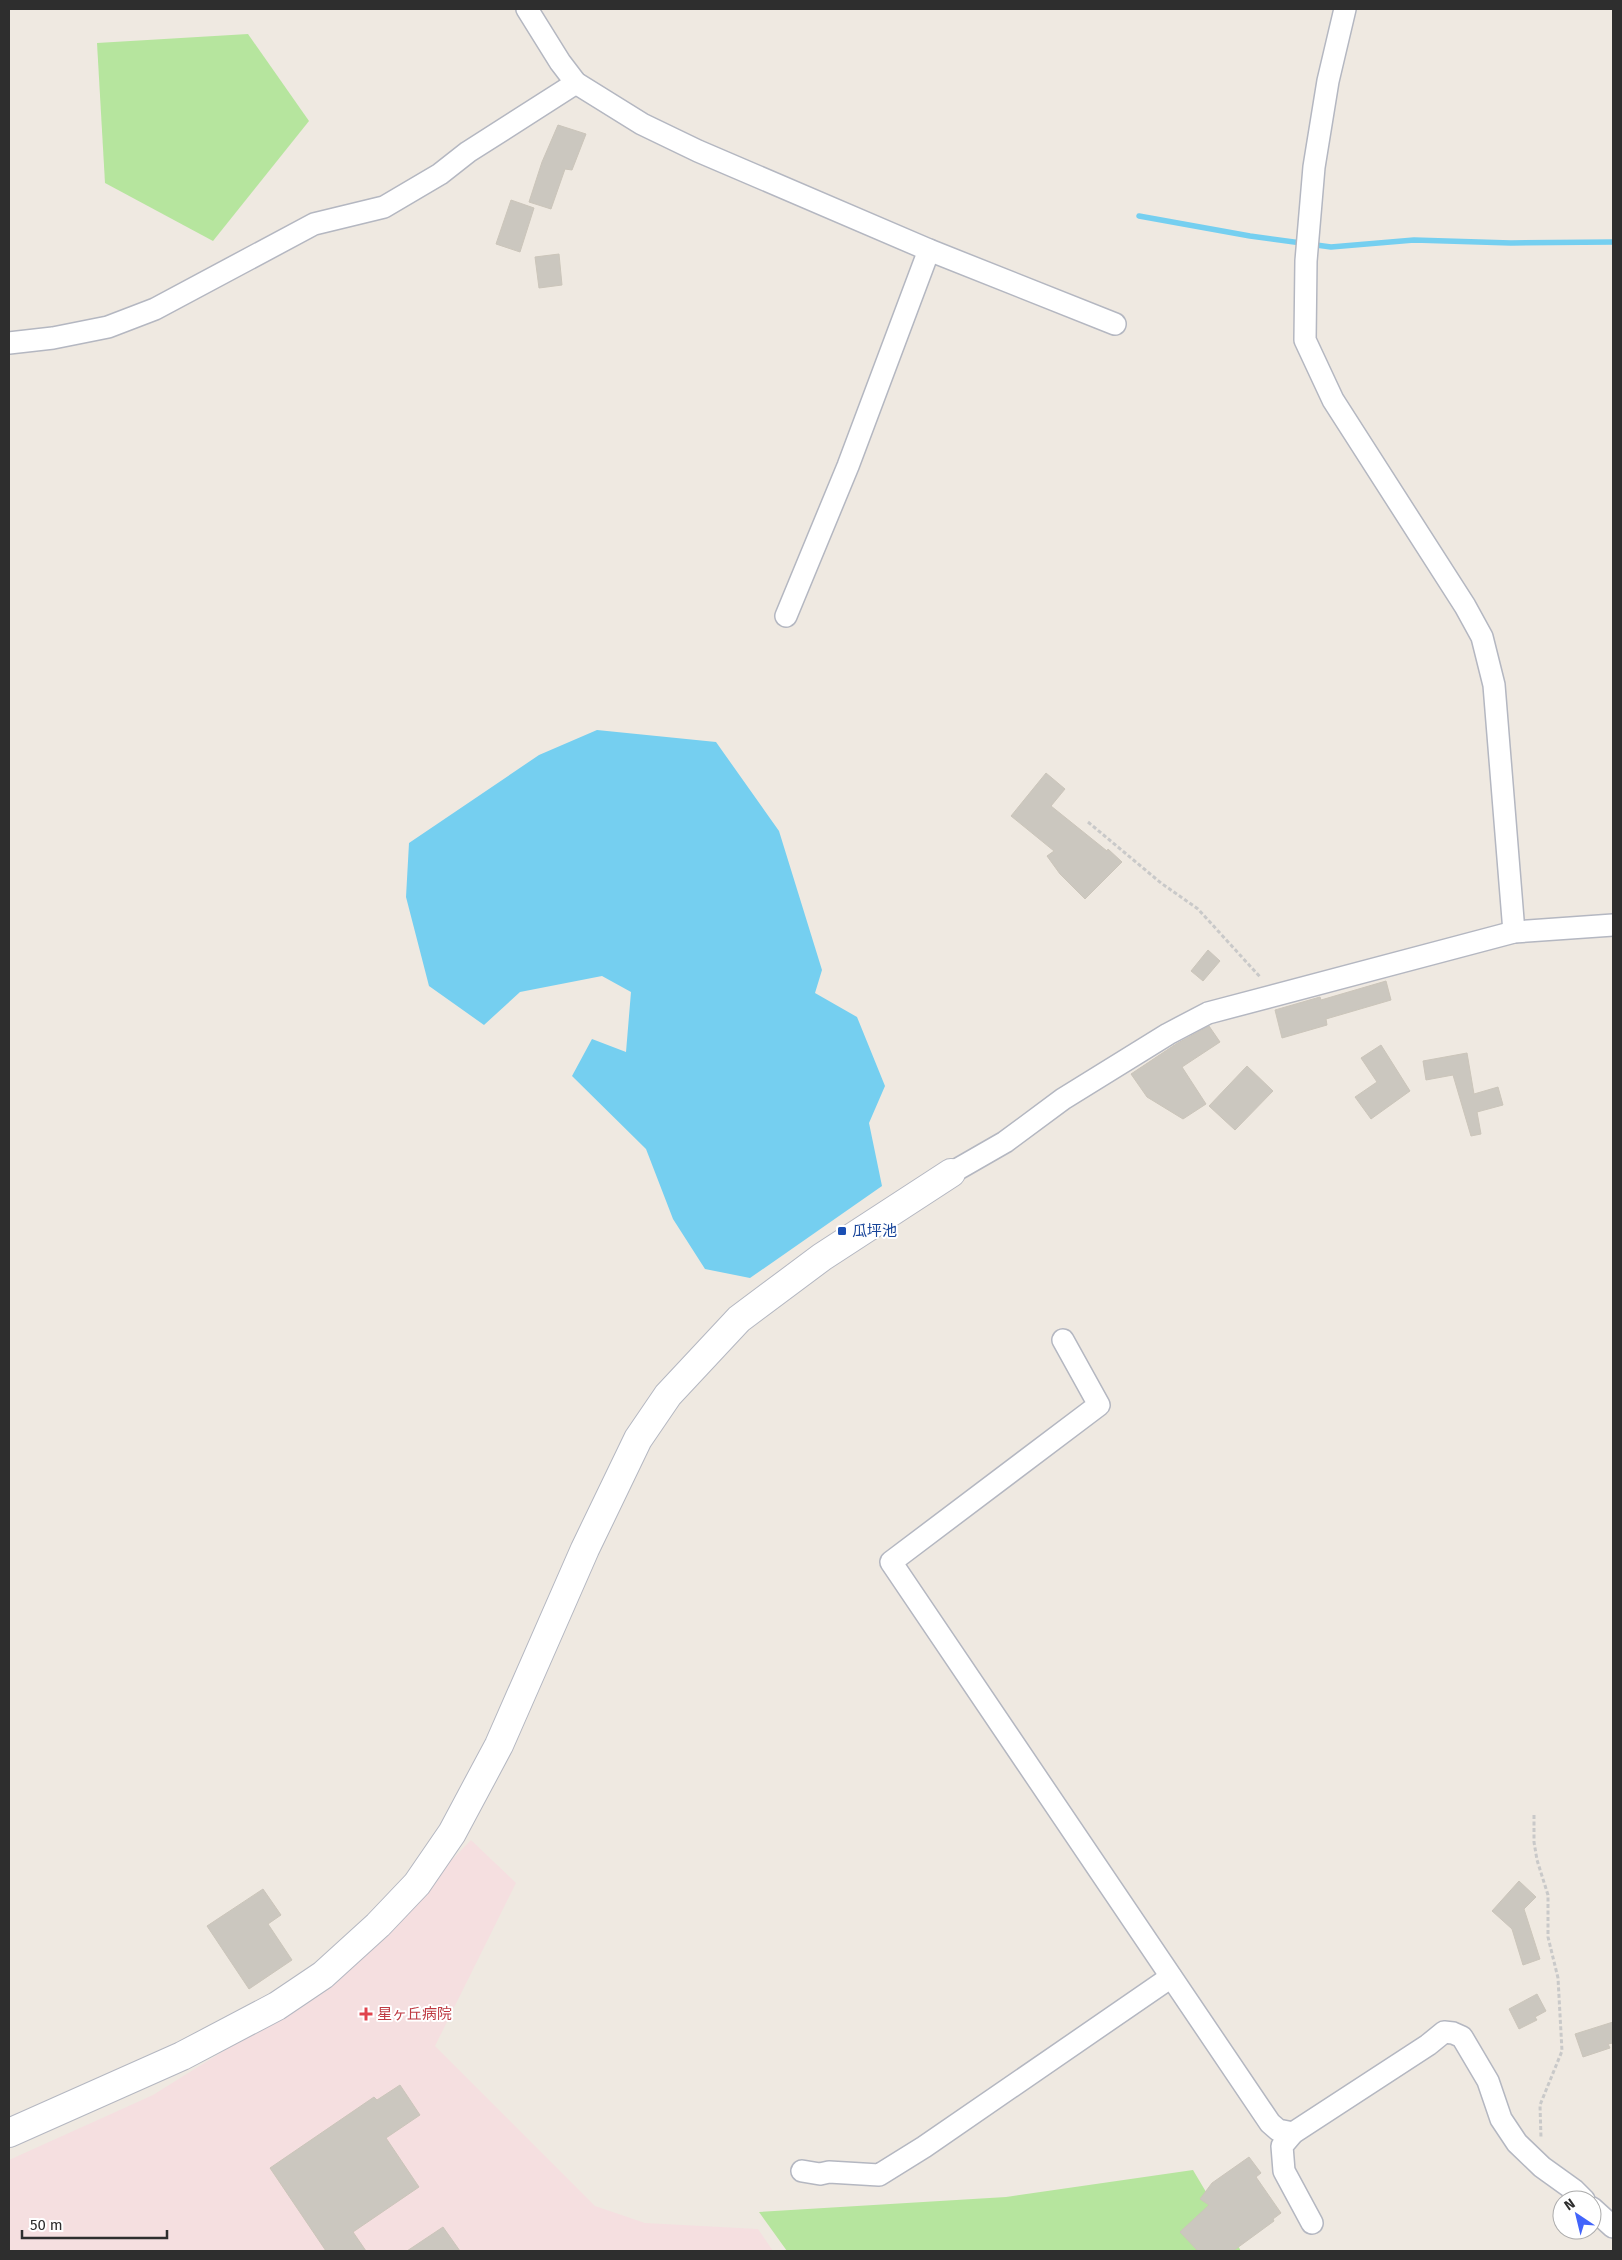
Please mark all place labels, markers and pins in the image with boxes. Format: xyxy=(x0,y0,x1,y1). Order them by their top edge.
place label: 瓜坪池 xyxy=(852,1222,897,1240)
marker: 瓜坪池 xyxy=(836,1225,848,1237)
place label: 星ヶ丘病院 xyxy=(377,2005,452,2023)
marker: 星ヶ丘病院 xyxy=(359,2007,373,2021)

